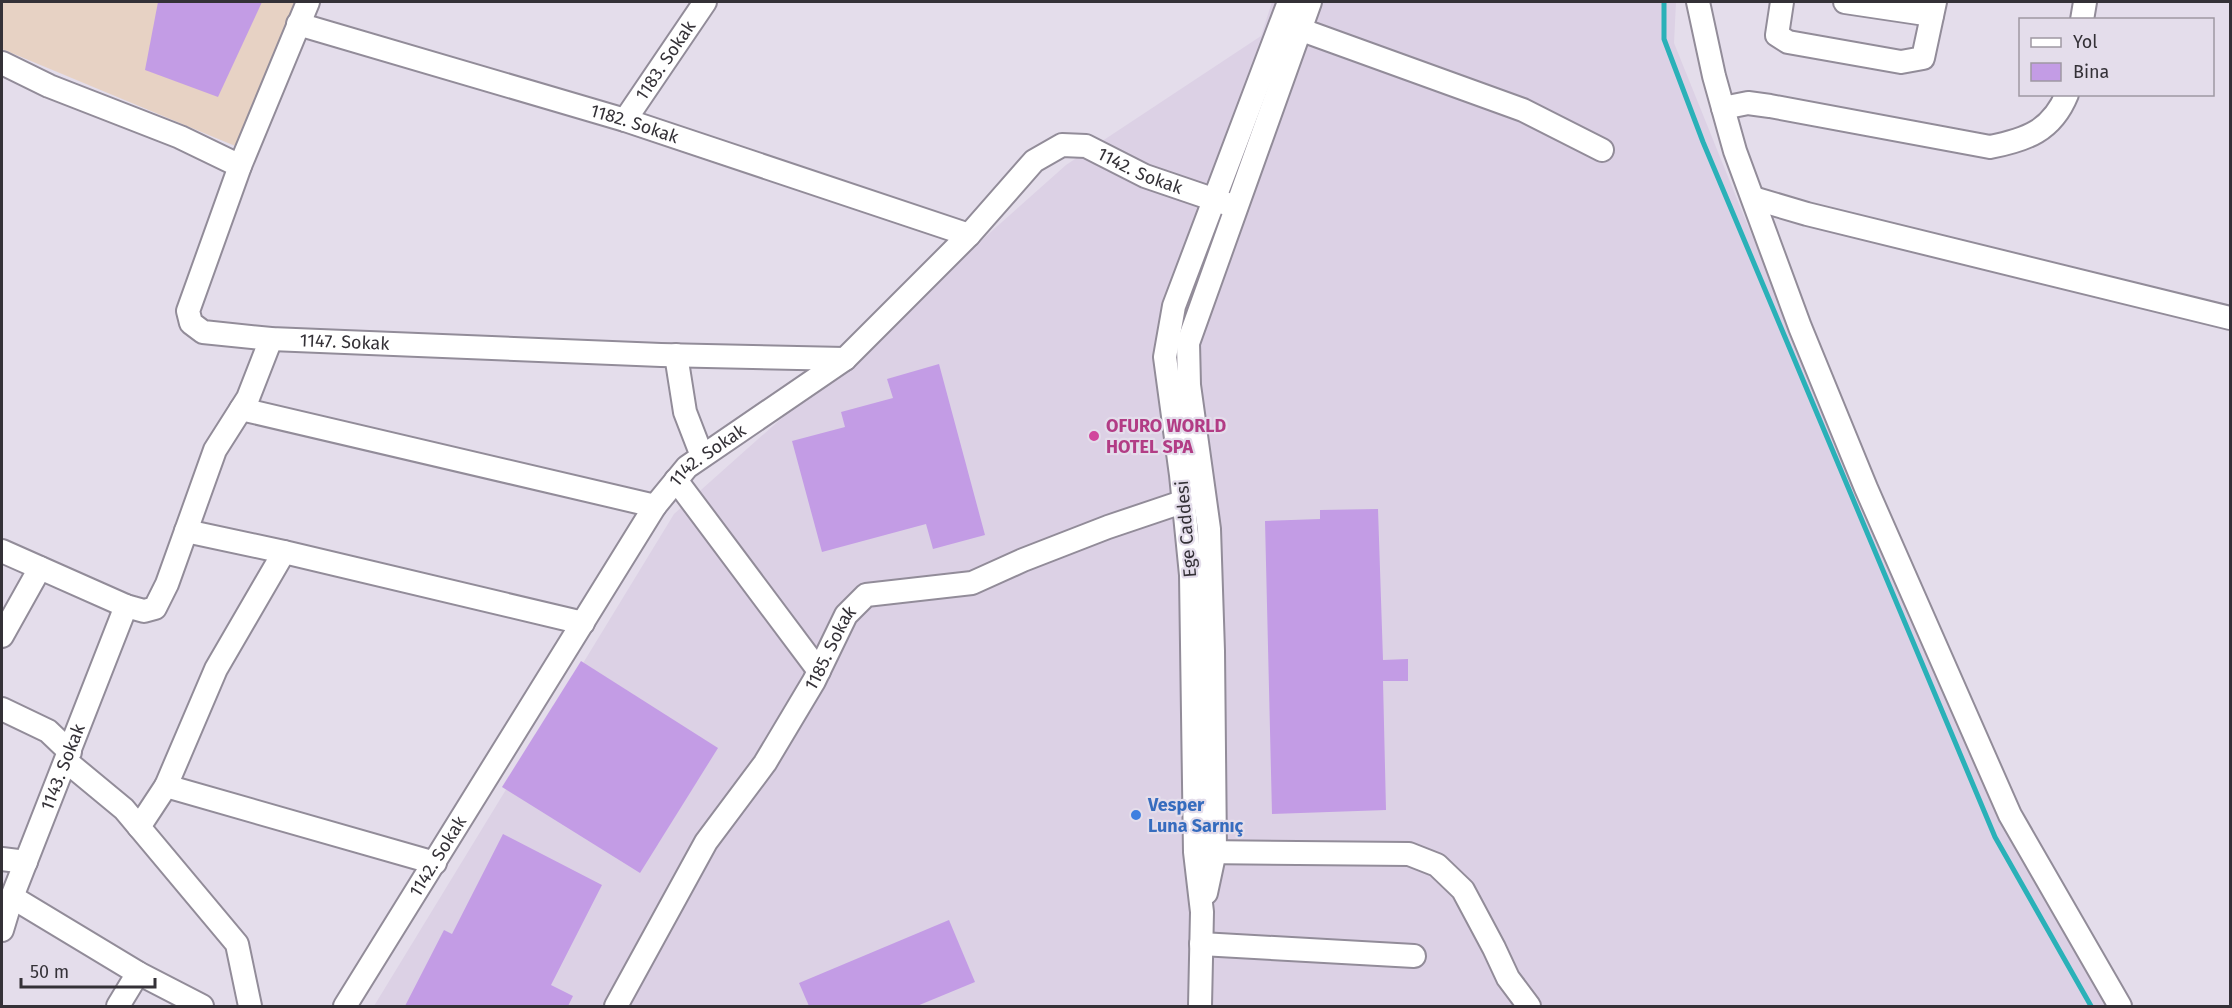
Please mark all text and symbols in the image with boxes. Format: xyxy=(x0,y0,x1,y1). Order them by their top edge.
street label: 1183. Sokak xyxy=(631,16,701,105)
legend xyxy=(2019,18,2214,96)
text: Yol xyxy=(2073,31,2098,53)
text: Bina xyxy=(2073,61,2109,83)
street label: 1182. Sokak xyxy=(588,99,682,148)
street label: 1142. Sokak xyxy=(1094,143,1186,199)
street label: 1147. Sokak xyxy=(299,329,391,355)
place label: OFURO WORLD HOTEL SPA xyxy=(1106,415,1227,458)
street label: 1142. Sokak xyxy=(664,419,751,491)
marker: OFURO WORLD HOTEL SPA xyxy=(1087,429,1101,443)
street label: Ege Caddesi xyxy=(1171,480,1201,578)
street label: 1185. Sokak xyxy=(800,600,861,694)
street label: 1143. Sokak xyxy=(36,720,90,813)
place label: Vesper Luna Sarnıç xyxy=(1147,794,1244,837)
marker: Vesper Luna Sarnıç xyxy=(1129,808,1143,822)
street label: 1142. Sokak xyxy=(404,811,471,901)
scale bar xyxy=(21,951,154,989)
text: 50 m xyxy=(30,961,69,983)

